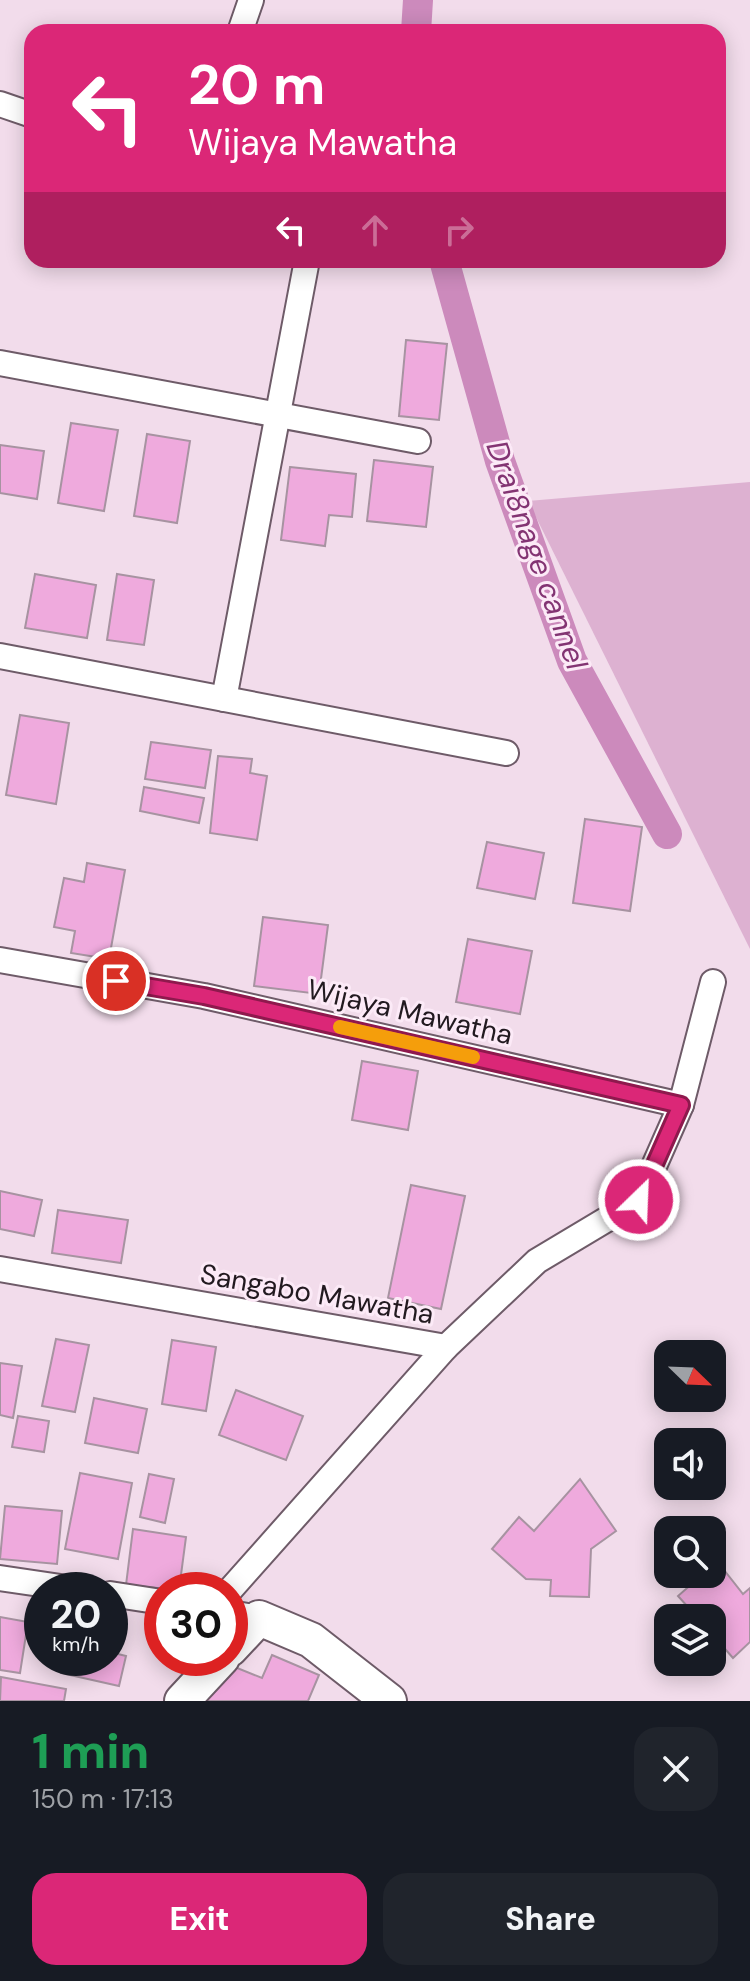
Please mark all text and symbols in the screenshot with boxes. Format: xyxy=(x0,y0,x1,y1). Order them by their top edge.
text: 20 m xyxy=(188,48,325,121)
icon: left xyxy=(56,56,160,160)
text: Wijaya Mawatha xyxy=(188,119,457,166)
icon: left xyxy=(269,208,313,252)
icon: ahead xyxy=(353,208,397,252)
icon: right xyxy=(437,208,481,252)
water label: Drai8nage cannel xyxy=(477,435,597,676)
pin xyxy=(82,947,150,1015)
icon: arrive xyxy=(94,959,138,1003)
street label: Wijaya Mawatha xyxy=(304,970,516,1054)
position arrow xyxy=(597,1158,681,1242)
street label: Sangabo Mawatha xyxy=(197,1255,437,1333)
north arrow xyxy=(654,1340,726,1412)
map controls xyxy=(654,1340,726,1676)
button: sound xyxy=(654,1428,726,1500)
button: search xyxy=(654,1516,726,1588)
speed limit sign: 30 xyxy=(144,1572,248,1676)
text: 20 xyxy=(50,1588,102,1640)
button: layers xyxy=(654,1604,726,1676)
text: km/h xyxy=(52,1631,100,1657)
text: 1 min xyxy=(32,1720,149,1783)
button: close xyxy=(634,1727,718,1811)
text: 150 m · 17:13 xyxy=(32,1782,174,1816)
button: Exit xyxy=(32,1873,367,1965)
button: Share xyxy=(383,1873,718,1965)

